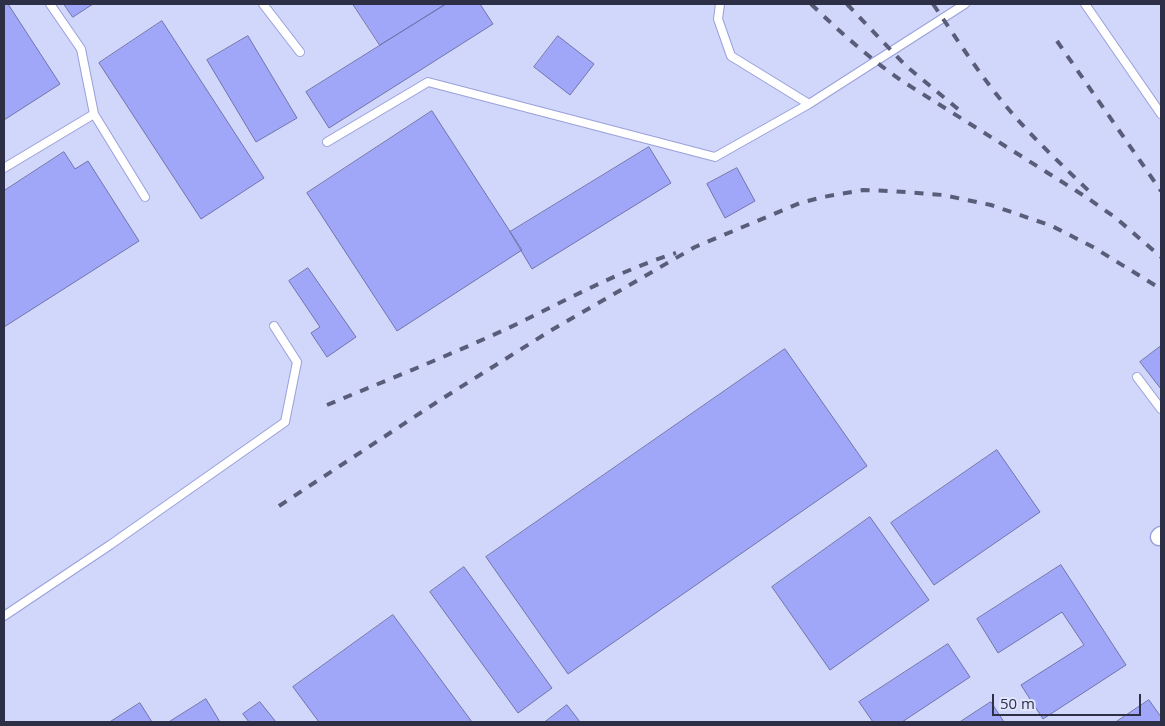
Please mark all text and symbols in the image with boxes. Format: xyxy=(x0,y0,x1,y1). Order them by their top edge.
scale bar xyxy=(995,684,1144,716)
text: 50 m xyxy=(1000,693,1035,713)

